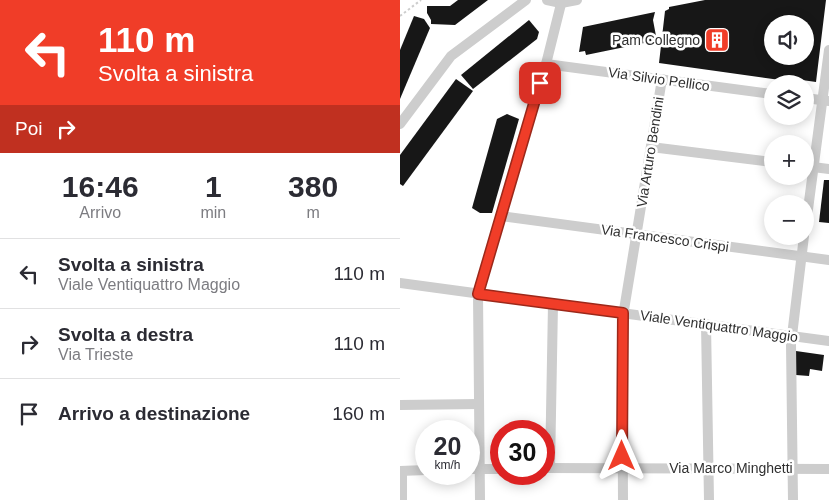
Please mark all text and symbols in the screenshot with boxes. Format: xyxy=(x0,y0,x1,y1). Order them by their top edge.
map controls xyxy=(764,15,814,245)
button: sound xyxy=(764,15,814,65)
icon: left xyxy=(15,20,80,85)
text: 110 m xyxy=(98,20,195,59)
building icon: Pam Collegno xyxy=(704,27,730,53)
place label: Pam Collegno xyxy=(612,32,700,48)
text: Svolta a sinistra xyxy=(98,61,253,86)
pin xyxy=(519,62,561,104)
street label: Via Silvio Pellico xyxy=(607,64,711,94)
icon: arrive xyxy=(526,69,554,97)
button: layers xyxy=(764,75,814,125)
street label: Via Arturo Bendini xyxy=(633,96,667,208)
icon: right xyxy=(52,115,80,143)
text: Poi xyxy=(15,118,42,139)
button: + xyxy=(764,135,814,185)
text: 16:46 xyxy=(62,170,139,203)
text: 1 xyxy=(205,170,222,203)
text: 380 xyxy=(288,170,338,203)
button: − xyxy=(764,195,814,245)
text: Arrivo xyxy=(79,204,121,221)
text: min xyxy=(200,204,226,221)
text: m xyxy=(306,204,320,221)
street label: Via Francesco Crispi xyxy=(600,221,730,255)
text: Svolta a sinistra xyxy=(58,254,204,275)
icon: left xyxy=(15,260,43,288)
text: 110 m xyxy=(334,263,385,284)
text: Viale Ventiquattro Maggio xyxy=(58,276,240,293)
street label: Viale Ventiquattro Maggio xyxy=(639,307,799,345)
text: Svolta a destra xyxy=(58,324,193,345)
icon: right xyxy=(15,330,43,358)
text: 110 m xyxy=(334,333,385,354)
text: Via Trieste xyxy=(58,346,133,363)
icon: arrive xyxy=(15,400,43,428)
text: Arrivo a destinazione xyxy=(58,403,250,424)
text: 160 m xyxy=(332,403,385,424)
speed limit sign: 30 xyxy=(490,420,555,485)
position arrow xyxy=(595,429,647,481)
text: 20 xyxy=(434,432,461,460)
text: km/h xyxy=(434,458,461,472)
street label: Via Marco Minghetti xyxy=(669,460,793,476)

